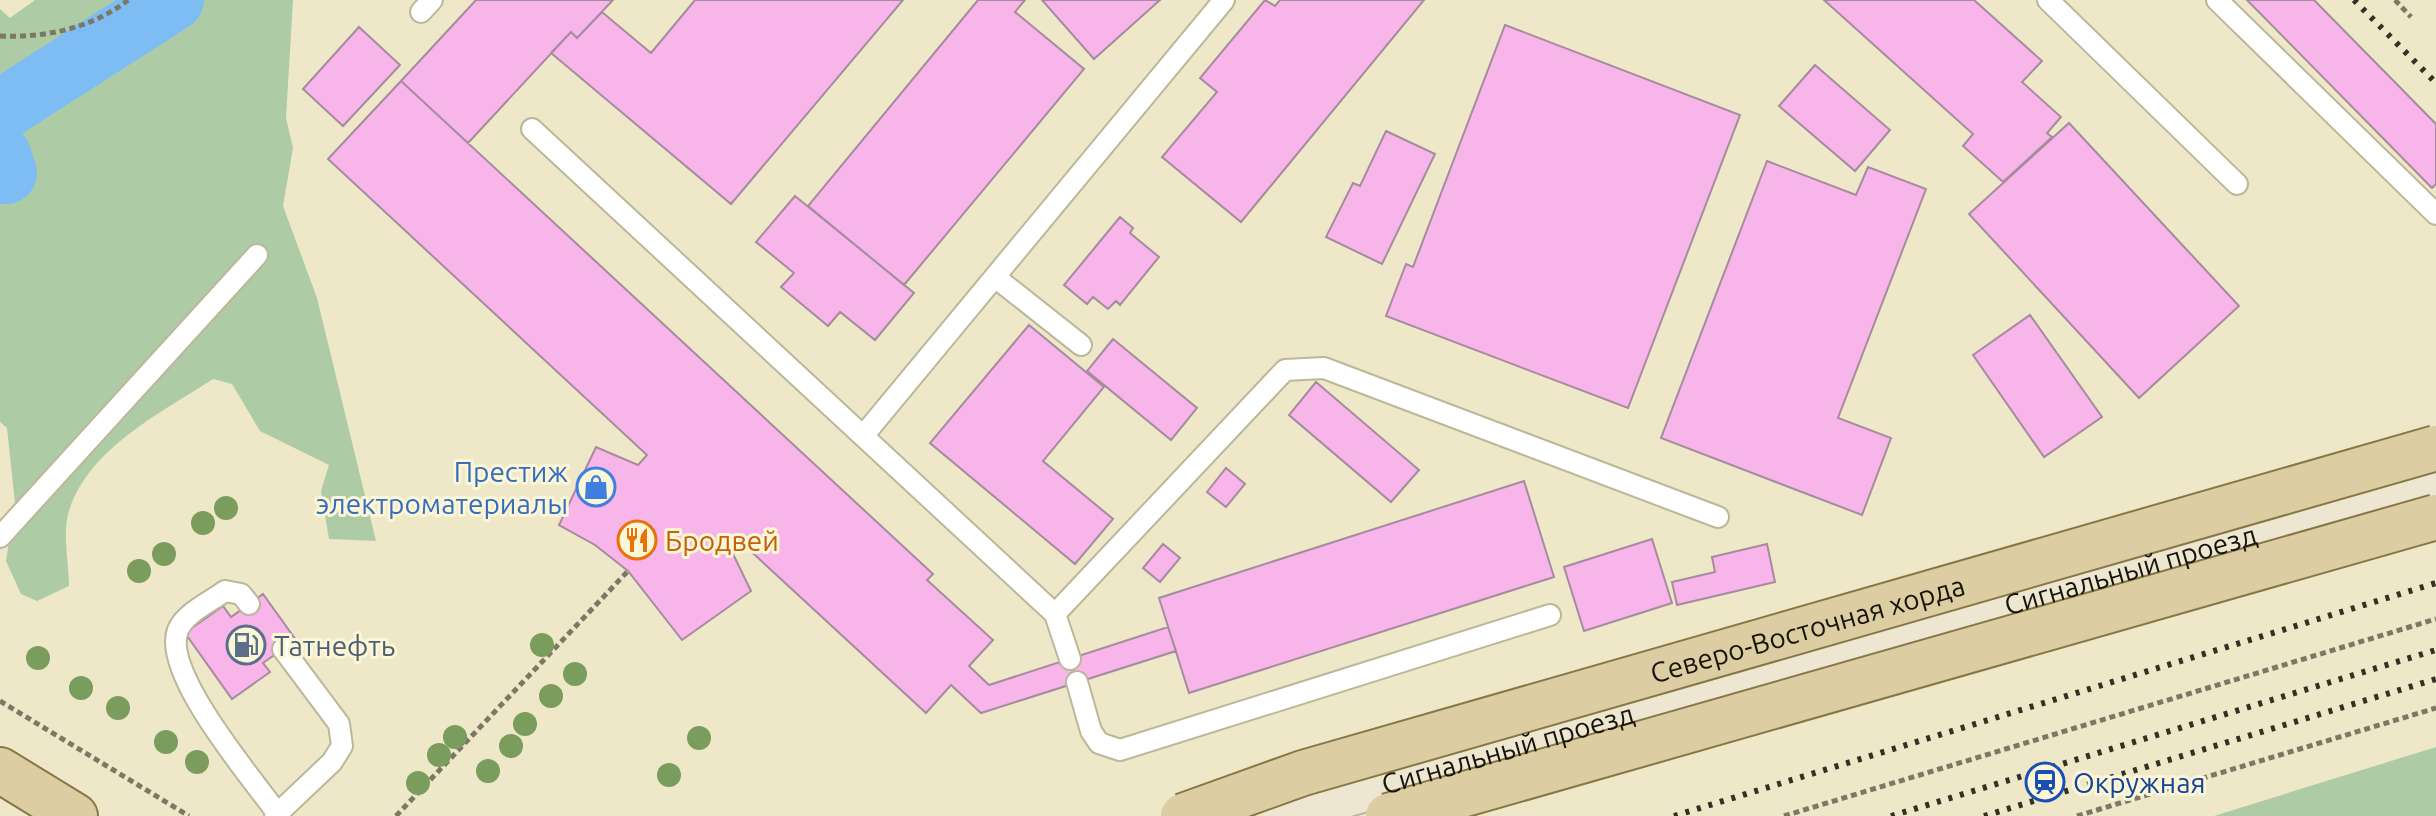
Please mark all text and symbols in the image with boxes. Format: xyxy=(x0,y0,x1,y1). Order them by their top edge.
place label: Престиж электроматериалы xyxy=(316,456,568,519)
shop icon: Престиж электроматериалы xyxy=(575,466,617,508)
street label: Сигнальный проезд xyxy=(2000,518,2260,620)
restaurant icon: Бродвей xyxy=(616,519,658,561)
place label: Бродвей xyxy=(665,525,779,556)
street label: Северо-Восточная хорда xyxy=(1646,569,1968,688)
fuel station icon: Татнефть xyxy=(225,624,267,666)
place label: Татнефть xyxy=(274,630,395,661)
street label: Сигнальный проезд xyxy=(1378,697,1637,799)
station icon: Окружная xyxy=(2024,761,2066,803)
place label: Окружная xyxy=(2073,767,2206,798)

